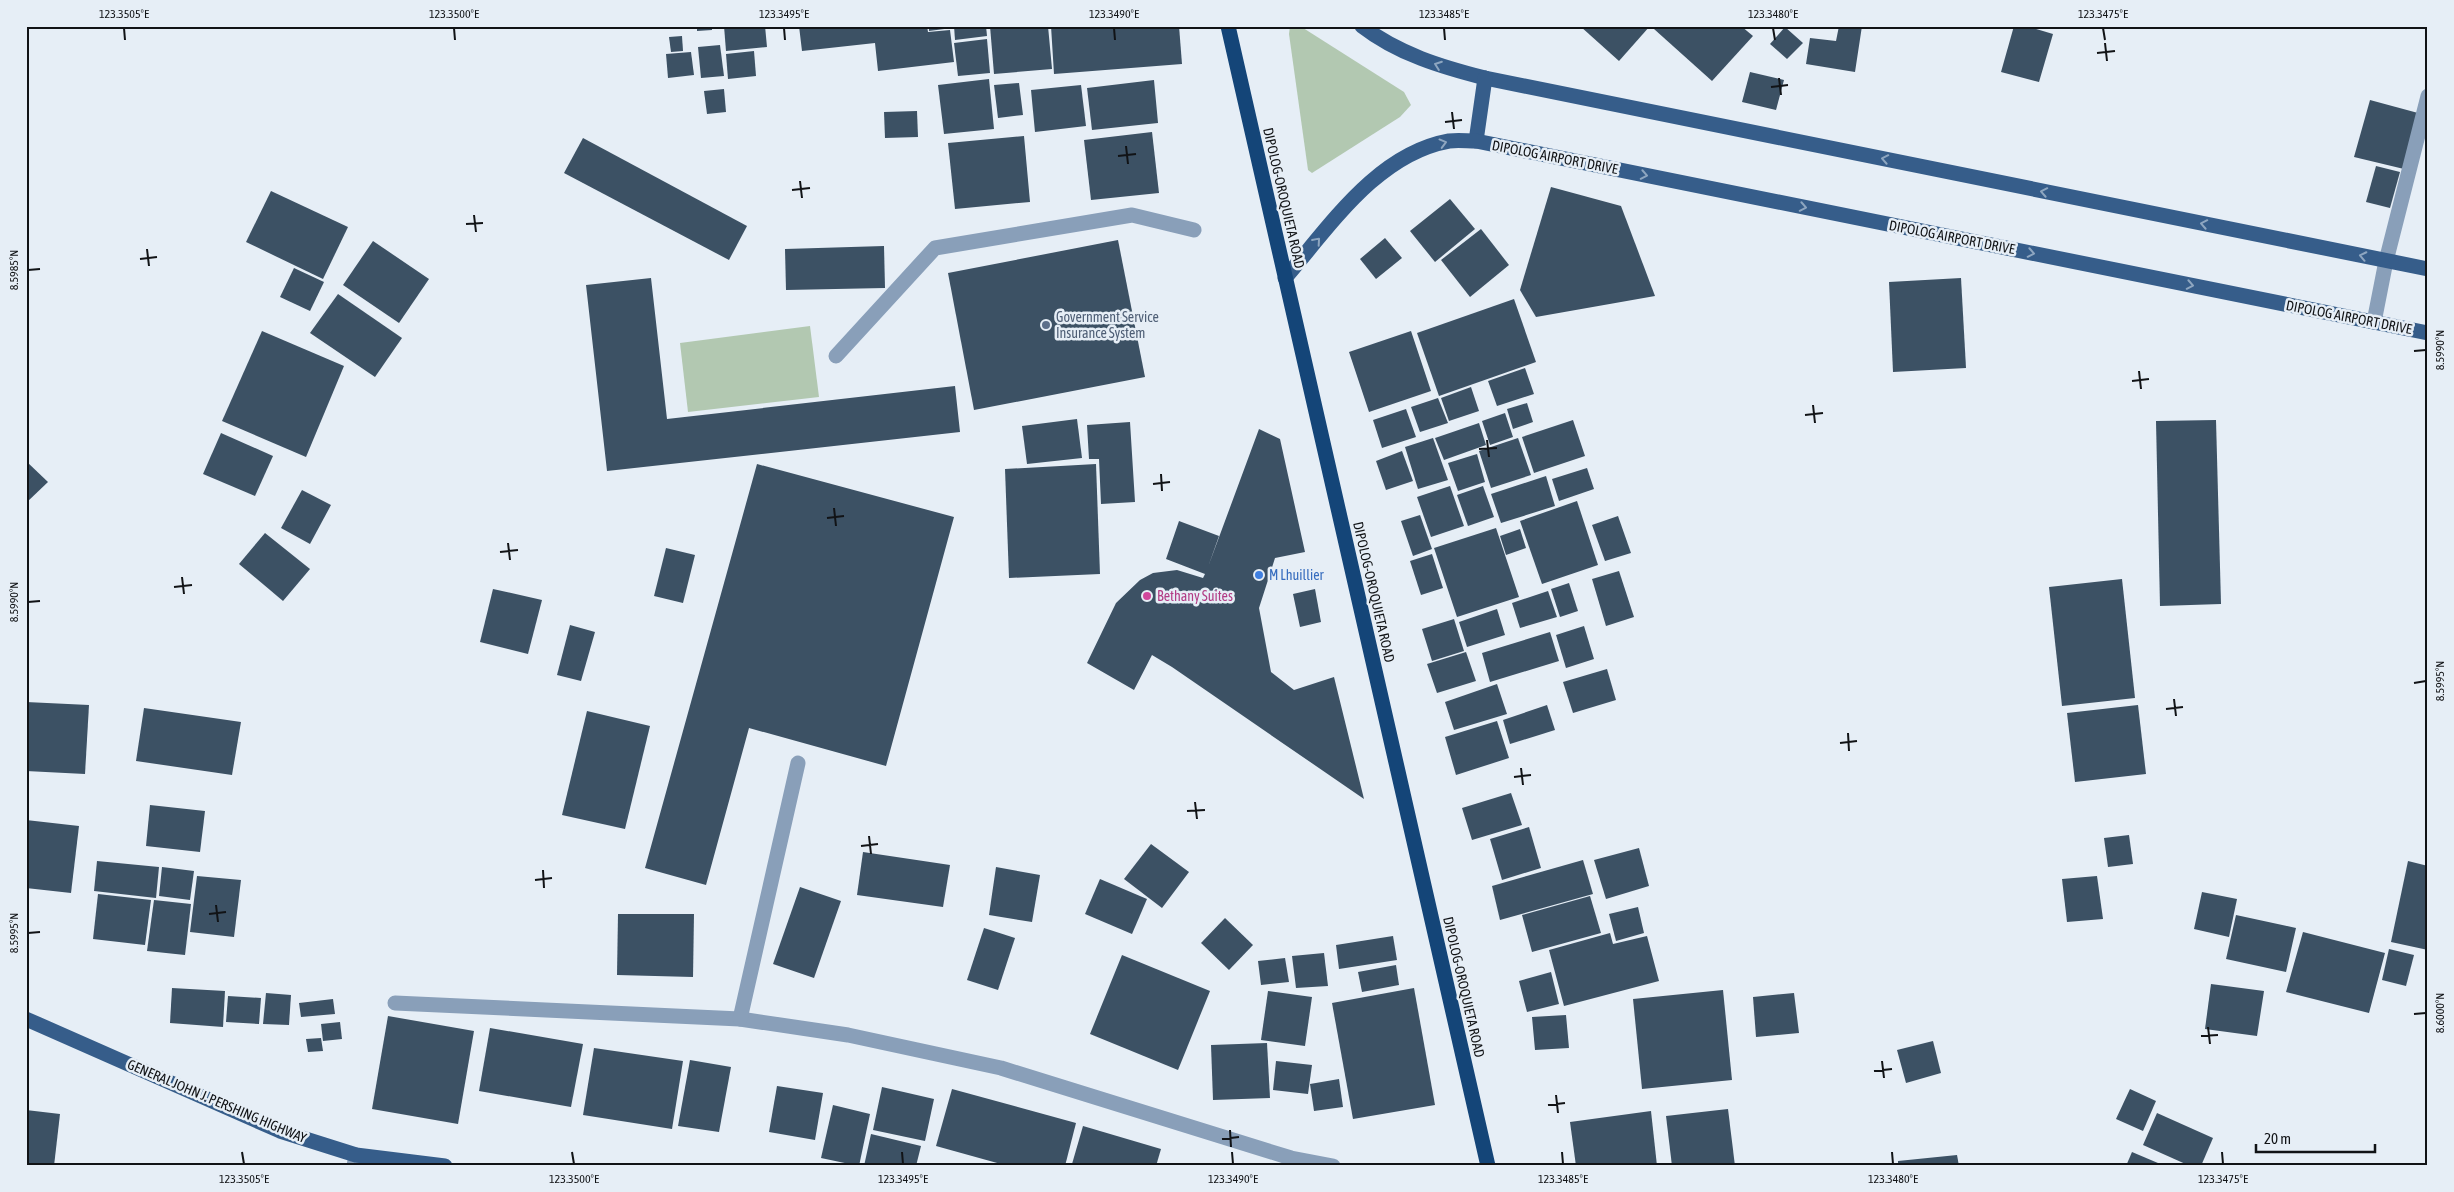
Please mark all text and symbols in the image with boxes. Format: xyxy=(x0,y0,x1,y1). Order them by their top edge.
text: 123.3505°E xyxy=(99,7,149,21)
text: 123.3500°E xyxy=(429,7,479,21)
text: 123.3495°E xyxy=(759,7,809,21)
text: 123.3490°E xyxy=(1089,7,1139,21)
text: 123.3485°E xyxy=(1419,7,1469,21)
text: 123.3480°E xyxy=(1748,7,1798,21)
text: 123.3475°E xyxy=(2078,7,2128,21)
one-way arrow xyxy=(1434,61,1443,71)
street label: DIPOLOG-OROQUIETA ROAD xyxy=(1260,126,1308,270)
street label: DIPOLOG AIRPORT DRIVE xyxy=(1491,137,1619,177)
one-way arrow xyxy=(1439,138,1447,149)
one-way arrow xyxy=(1881,155,1889,165)
one-way arrow xyxy=(1639,169,1648,179)
one-way arrow xyxy=(2040,187,2049,197)
one-way arrow xyxy=(1799,201,1808,212)
street label: DIPOLOG AIRPORT DRIVE xyxy=(1888,217,2016,257)
one-way arrow xyxy=(2199,219,2208,230)
one-way arrow xyxy=(1311,237,1320,246)
one-way arrow xyxy=(2027,247,2035,258)
text: 8.5985°N xyxy=(7,250,21,290)
one-way arrow xyxy=(2358,252,2367,262)
one-way arrow xyxy=(2186,279,2195,290)
street label: DIPOLOG AIRPORT DRIVE xyxy=(2285,297,2413,337)
place label: Government Service Insurance System xyxy=(1056,309,1159,341)
marker: Government Service Insurance System xyxy=(1040,319,1052,331)
text: 8.5990°N xyxy=(2433,330,2447,370)
street label: DIPOLOG-OROQUIETA ROAD xyxy=(1350,520,1398,664)
place label: M Lhuillier xyxy=(1269,567,1324,583)
marker: M Lhuillier xyxy=(1253,569,1265,581)
text: 8.5990°N xyxy=(7,582,21,622)
place label: Bethany Suites xyxy=(1157,588,1233,604)
marker: Bethany Suites xyxy=(1141,590,1153,602)
text: 8.5995°N xyxy=(2433,661,2447,701)
text: 8.5995°N xyxy=(7,913,21,953)
street label: DIPOLOG-OROQUIETA ROAD xyxy=(1440,915,1488,1059)
text: 8.6000°N xyxy=(2433,993,2447,1033)
street label: GENERAL JOHN J. PERSHING HIGHWAY xyxy=(125,1056,310,1146)
scale bar xyxy=(2256,1122,2375,1154)
text: 20 m xyxy=(2264,1130,2291,1147)
text: 123.3505°E xyxy=(219,1172,269,1186)
text: 123.3500°E xyxy=(549,1172,599,1186)
text: 123.3495°E xyxy=(878,1172,928,1186)
text: 123.3490°E xyxy=(1208,1172,1258,1186)
text: 123.3485°E xyxy=(1538,1172,1588,1186)
text: 123.3480°E xyxy=(1868,1172,1918,1186)
text: 123.3475°E xyxy=(2198,1172,2248,1186)

